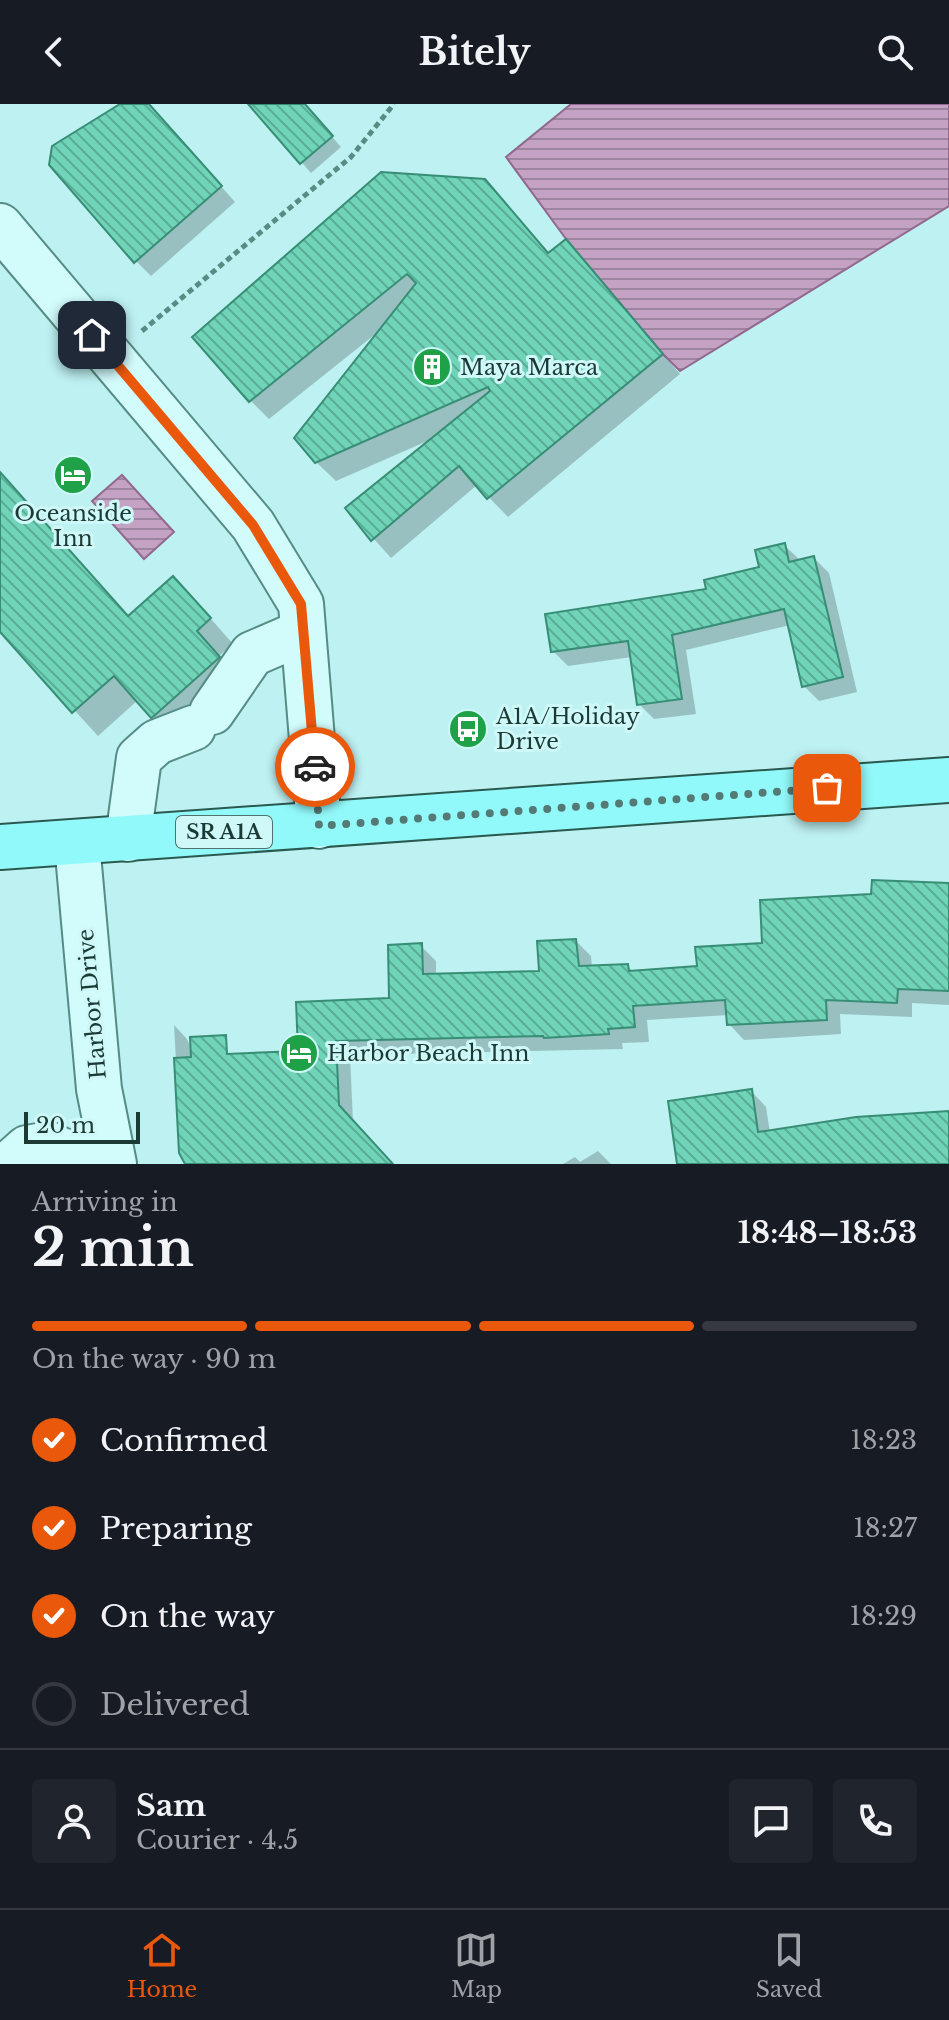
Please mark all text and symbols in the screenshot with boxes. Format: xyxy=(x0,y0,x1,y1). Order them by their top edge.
icon: back xyxy=(32,30,76,74)
text: Bitely xyxy=(418,30,531,75)
icon: search xyxy=(873,30,917,74)
pin xyxy=(58,301,126,369)
icon: home xyxy=(70,313,114,357)
building icon: Maya Marca xyxy=(411,346,453,388)
place label: Maya Marca xyxy=(460,354,599,381)
hotel icon: Oceanside Inn xyxy=(52,454,94,496)
place label: Oceanside Inn xyxy=(14,500,132,552)
place label: A1A/Holiday Drive xyxy=(495,703,640,755)
bus stop icon: A1A/Holiday Drive xyxy=(447,708,489,750)
courier xyxy=(275,727,355,807)
icon: car xyxy=(293,745,337,789)
pin xyxy=(793,754,861,822)
icon: bag xyxy=(805,766,849,810)
road number: SR A1A xyxy=(176,816,272,848)
street label: Harbor Drive xyxy=(72,928,112,1080)
hotel icon: Harbor Beach Inn xyxy=(278,1032,320,1074)
place label: Harbor Beach Inn xyxy=(327,1040,529,1067)
scale bar xyxy=(24,1108,140,1144)
text: 20 m xyxy=(36,1112,95,1139)
text: Arriving in xyxy=(32,1186,178,1218)
text: 18:48–18:53 xyxy=(738,1214,917,1251)
text: 2 min xyxy=(32,1216,194,1280)
text: On the way · 90 m xyxy=(32,1343,276,1375)
icon: check xyxy=(32,1418,76,1462)
text: Confirmed xyxy=(100,1422,268,1459)
text: 18:23 xyxy=(850,1424,917,1456)
icon: check xyxy=(32,1506,76,1550)
text: Preparing xyxy=(100,1510,252,1547)
text: 18:27 xyxy=(853,1512,917,1544)
icon: check xyxy=(32,1594,76,1638)
text: On the way xyxy=(100,1598,275,1635)
text: 18:29 xyxy=(850,1600,917,1632)
text: Delivered xyxy=(100,1686,250,1723)
button: person xyxy=(32,1779,116,1863)
button: chat xyxy=(729,1779,813,1863)
button: phone xyxy=(833,1779,917,1863)
text: Sam xyxy=(136,1787,206,1824)
text: Courier · 4.5 xyxy=(136,1824,298,1856)
tab: Home xyxy=(127,1928,197,2003)
tab: Map xyxy=(451,1928,502,2003)
tab: Saved xyxy=(756,1928,822,2003)

